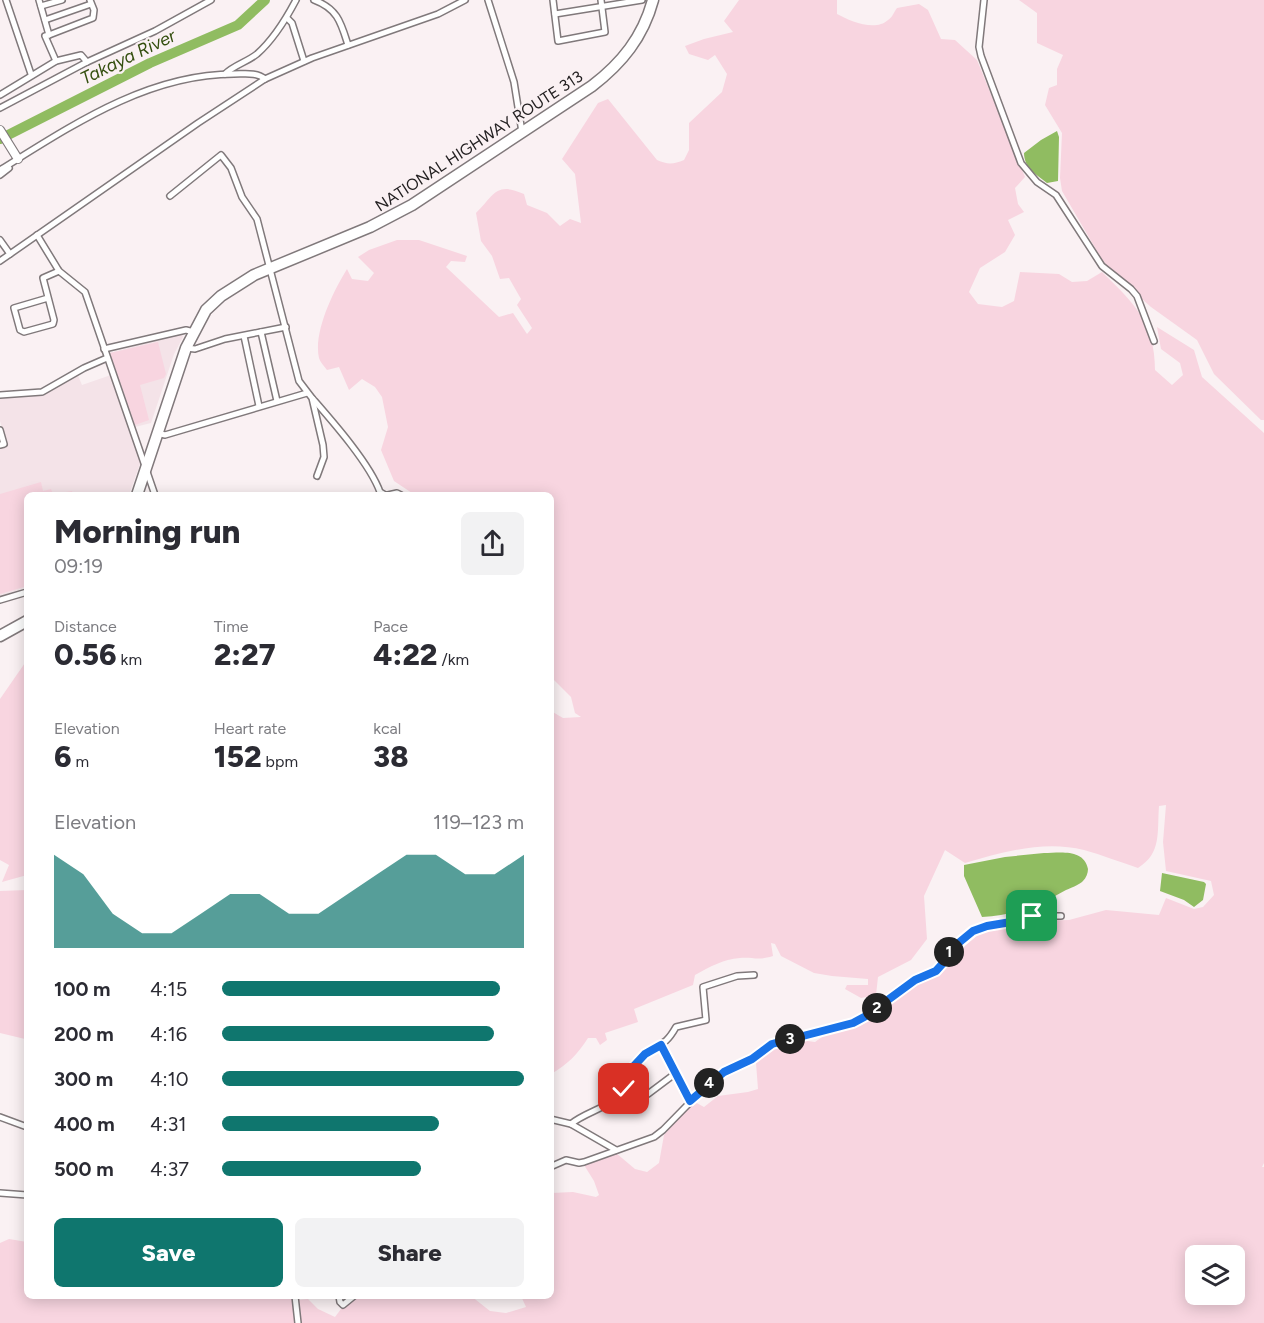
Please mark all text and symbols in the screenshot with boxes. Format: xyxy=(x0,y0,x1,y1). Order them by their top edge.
water label: Takaya River xyxy=(77,24,180,90)
street label: NATIONAL HIGHWAY ROUTE 313 xyxy=(372,67,586,215)
text: Morning run xyxy=(54,512,240,551)
button: share xyxy=(461,512,524,575)
text: 09:19 xyxy=(54,554,103,578)
text: Distance xyxy=(54,617,117,636)
text: Time xyxy=(214,617,249,636)
text: Pace xyxy=(373,617,408,636)
text: 0.56 xyxy=(54,636,117,673)
text: 2:27 xyxy=(214,636,276,673)
text: 4:22 xyxy=(373,636,438,673)
text: km xyxy=(117,650,142,669)
text: /km xyxy=(438,650,469,669)
text: Elevation xyxy=(54,719,120,738)
text: Heart rate xyxy=(214,719,286,738)
text: kcal xyxy=(373,719,401,738)
text: 6 xyxy=(54,738,72,775)
text: 152 xyxy=(214,738,262,775)
text: 38 xyxy=(373,738,409,775)
text: m xyxy=(72,752,89,771)
text: bpm xyxy=(262,752,298,771)
text: Elevation xyxy=(54,810,136,834)
text: 119–123 m xyxy=(433,810,524,834)
pin xyxy=(1006,890,1057,941)
icon: arrive xyxy=(1015,899,1048,932)
pin: 1 xyxy=(934,937,964,967)
text: 1 xyxy=(946,942,952,961)
text: 100 m xyxy=(54,977,111,1001)
text: 4:15 xyxy=(150,977,187,1001)
pin: 2 xyxy=(862,993,892,1023)
text: 2 xyxy=(872,998,882,1017)
text: 200 m xyxy=(54,1022,114,1046)
text: 4:16 xyxy=(150,1022,187,1046)
pin: 3 xyxy=(775,1024,805,1054)
text: 3 xyxy=(786,1029,794,1048)
pin xyxy=(598,1063,649,1114)
text: 300 m xyxy=(54,1067,113,1091)
text: 4:10 xyxy=(150,1067,189,1091)
pin: 4 xyxy=(694,1068,724,1098)
icon: check xyxy=(607,1072,640,1105)
text: 4 xyxy=(704,1073,714,1092)
text: 400 m xyxy=(54,1112,115,1136)
text: 4:31 xyxy=(150,1112,187,1136)
text: 500 m xyxy=(54,1157,114,1181)
text: 4:37 xyxy=(150,1157,189,1181)
button: Save xyxy=(54,1218,283,1287)
button: Share xyxy=(295,1218,524,1287)
map controls xyxy=(1185,1245,1245,1305)
button: layers xyxy=(1185,1245,1245,1305)

